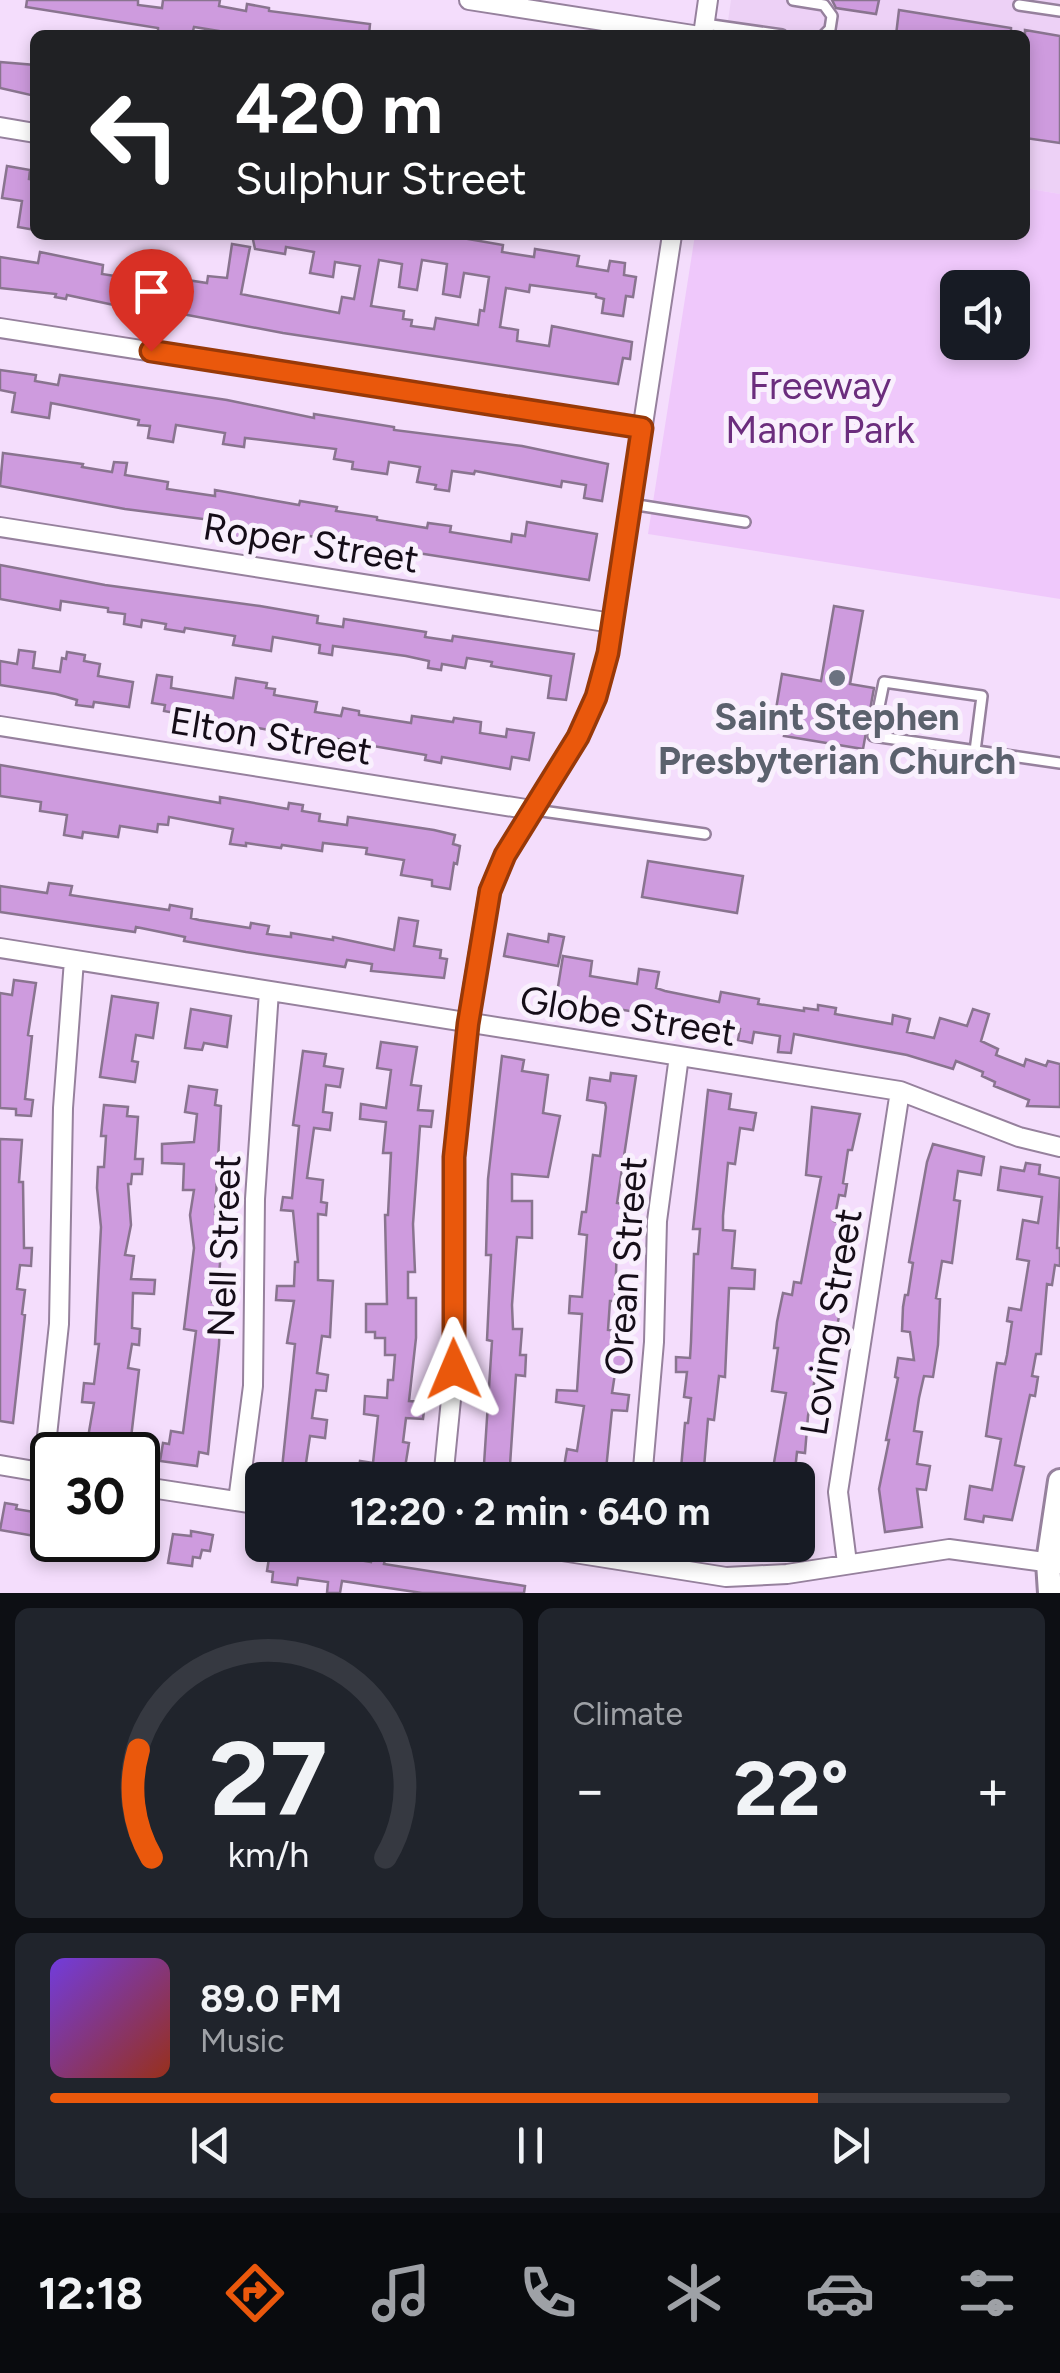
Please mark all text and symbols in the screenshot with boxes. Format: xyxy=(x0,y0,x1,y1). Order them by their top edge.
text: 420 m xyxy=(235,66,443,151)
icon: left xyxy=(70,70,200,200)
text: Sulphur Street xyxy=(235,151,527,205)
pin xyxy=(109,249,194,352)
icon: arrive xyxy=(124,264,179,319)
map controls xyxy=(940,270,1030,360)
button: sound xyxy=(940,270,1030,360)
park label: Freeway Manor Park xyxy=(725,363,915,453)
street label: Roper Street xyxy=(200,503,422,583)
marker: Saint Stephen Presbyterian Church xyxy=(826,667,848,689)
place label: Saint Stephen Presbyterian Church xyxy=(658,694,1016,784)
street label: Elton Street xyxy=(167,697,375,775)
street label: Globe Street xyxy=(517,976,739,1056)
street label: Nell Street xyxy=(198,1154,250,1338)
street label: Orean Street xyxy=(595,1155,657,1377)
street label: Loving Street xyxy=(790,1205,872,1439)
position arrow xyxy=(402,1317,506,1421)
speed limit sign: 30 xyxy=(30,1432,160,1562)
text: 12:20 · 2 min · 640 m xyxy=(350,1489,710,1535)
text: Climate xyxy=(573,1695,683,1733)
text: 27 xyxy=(210,1716,328,1841)
text: 22° xyxy=(734,1744,849,1834)
text: − xyxy=(573,1757,607,1823)
text: + xyxy=(976,1757,1010,1823)
text: km/h xyxy=(228,1833,310,1876)
text: 89.0 FM xyxy=(200,1976,342,2022)
text: Music xyxy=(200,2022,285,2060)
icon: previous xyxy=(183,2118,238,2173)
icon: pause xyxy=(503,2118,558,2173)
icon: next xyxy=(823,2118,878,2173)
icon: directions xyxy=(220,2258,290,2328)
icon: music xyxy=(366,2258,436,2328)
icon: phone xyxy=(513,2258,583,2328)
icon: climate xyxy=(659,2258,729,2328)
icon: car xyxy=(805,2258,875,2328)
icon: filters xyxy=(952,2258,1022,2328)
text: 12:18 xyxy=(38,2266,143,2320)

